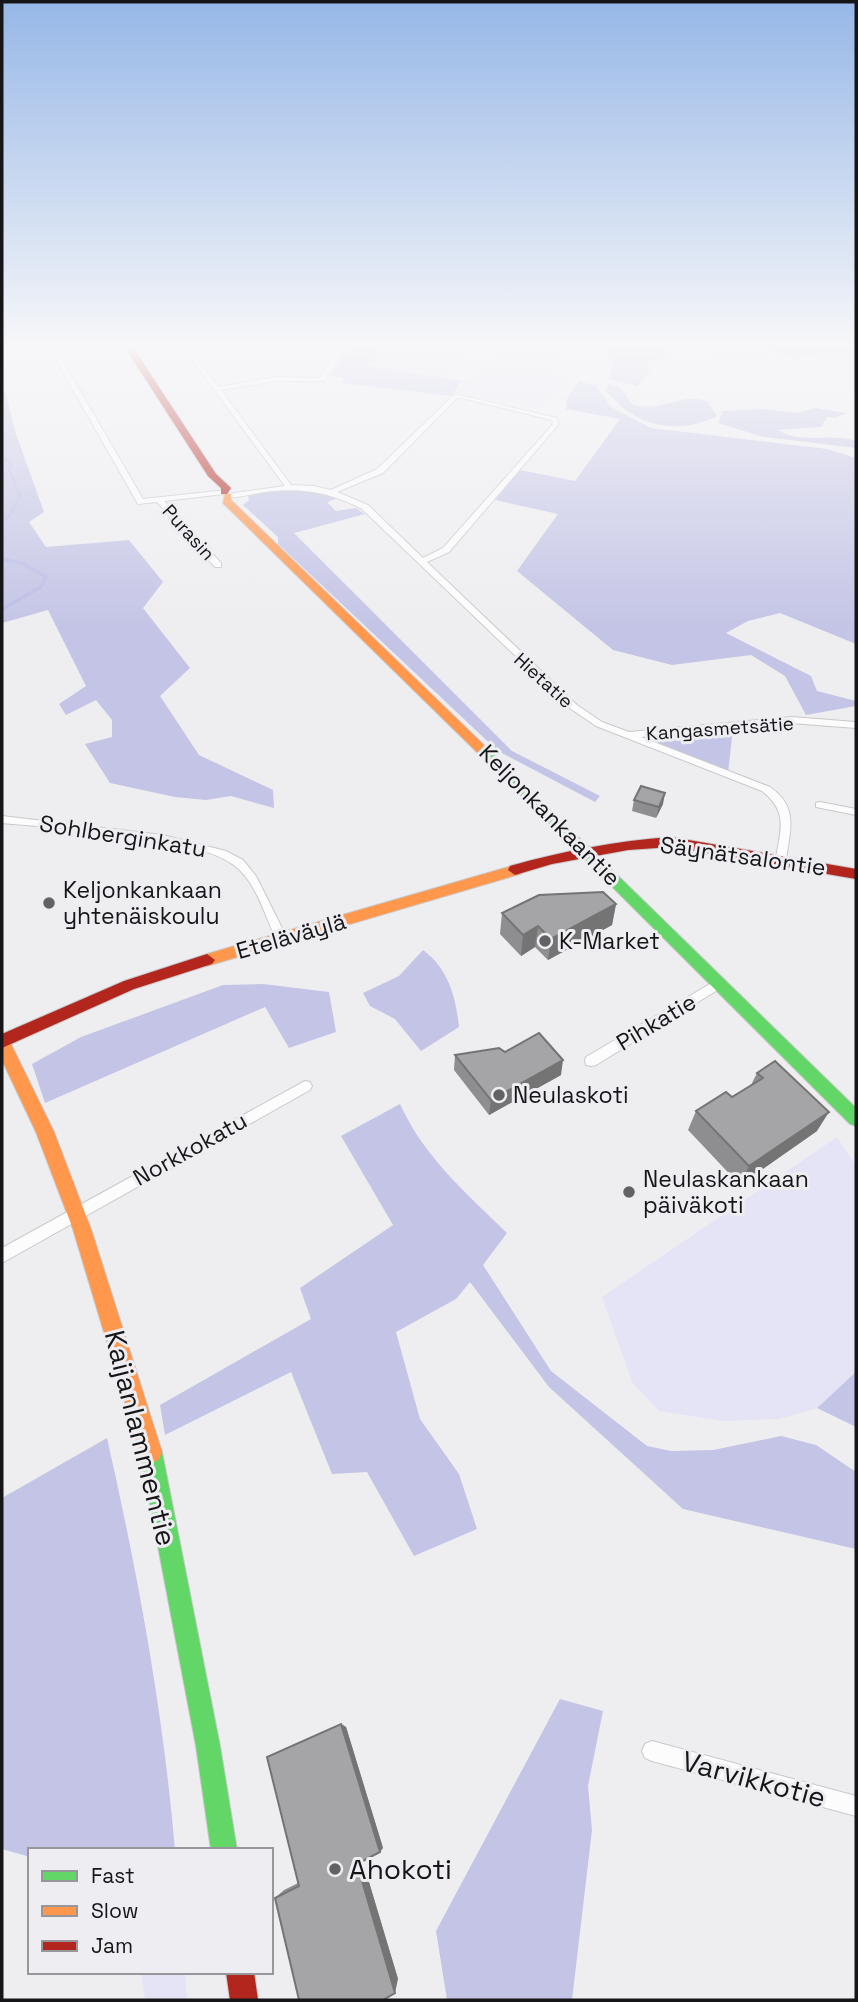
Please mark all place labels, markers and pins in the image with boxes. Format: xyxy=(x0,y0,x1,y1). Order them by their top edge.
place label: Keljonkankaan yhtenäiskoulu xyxy=(63,875,222,931)
marker: Keljonkankaan yhtenäiskoulu xyxy=(41,895,57,911)
place label: K-Market xyxy=(559,926,660,956)
marker: K-Market xyxy=(537,933,553,949)
place label: Neulaskoti xyxy=(513,1080,629,1110)
marker: Neulaskoti xyxy=(491,1087,507,1103)
place label: Neulaskankaan päiväkoti xyxy=(643,1164,809,1220)
marker: Neulaskankaan päiväkoti xyxy=(621,1184,637,1200)
place label: Ahokoti xyxy=(349,1851,452,1887)
marker: Ahokoti xyxy=(327,1861,343,1877)

